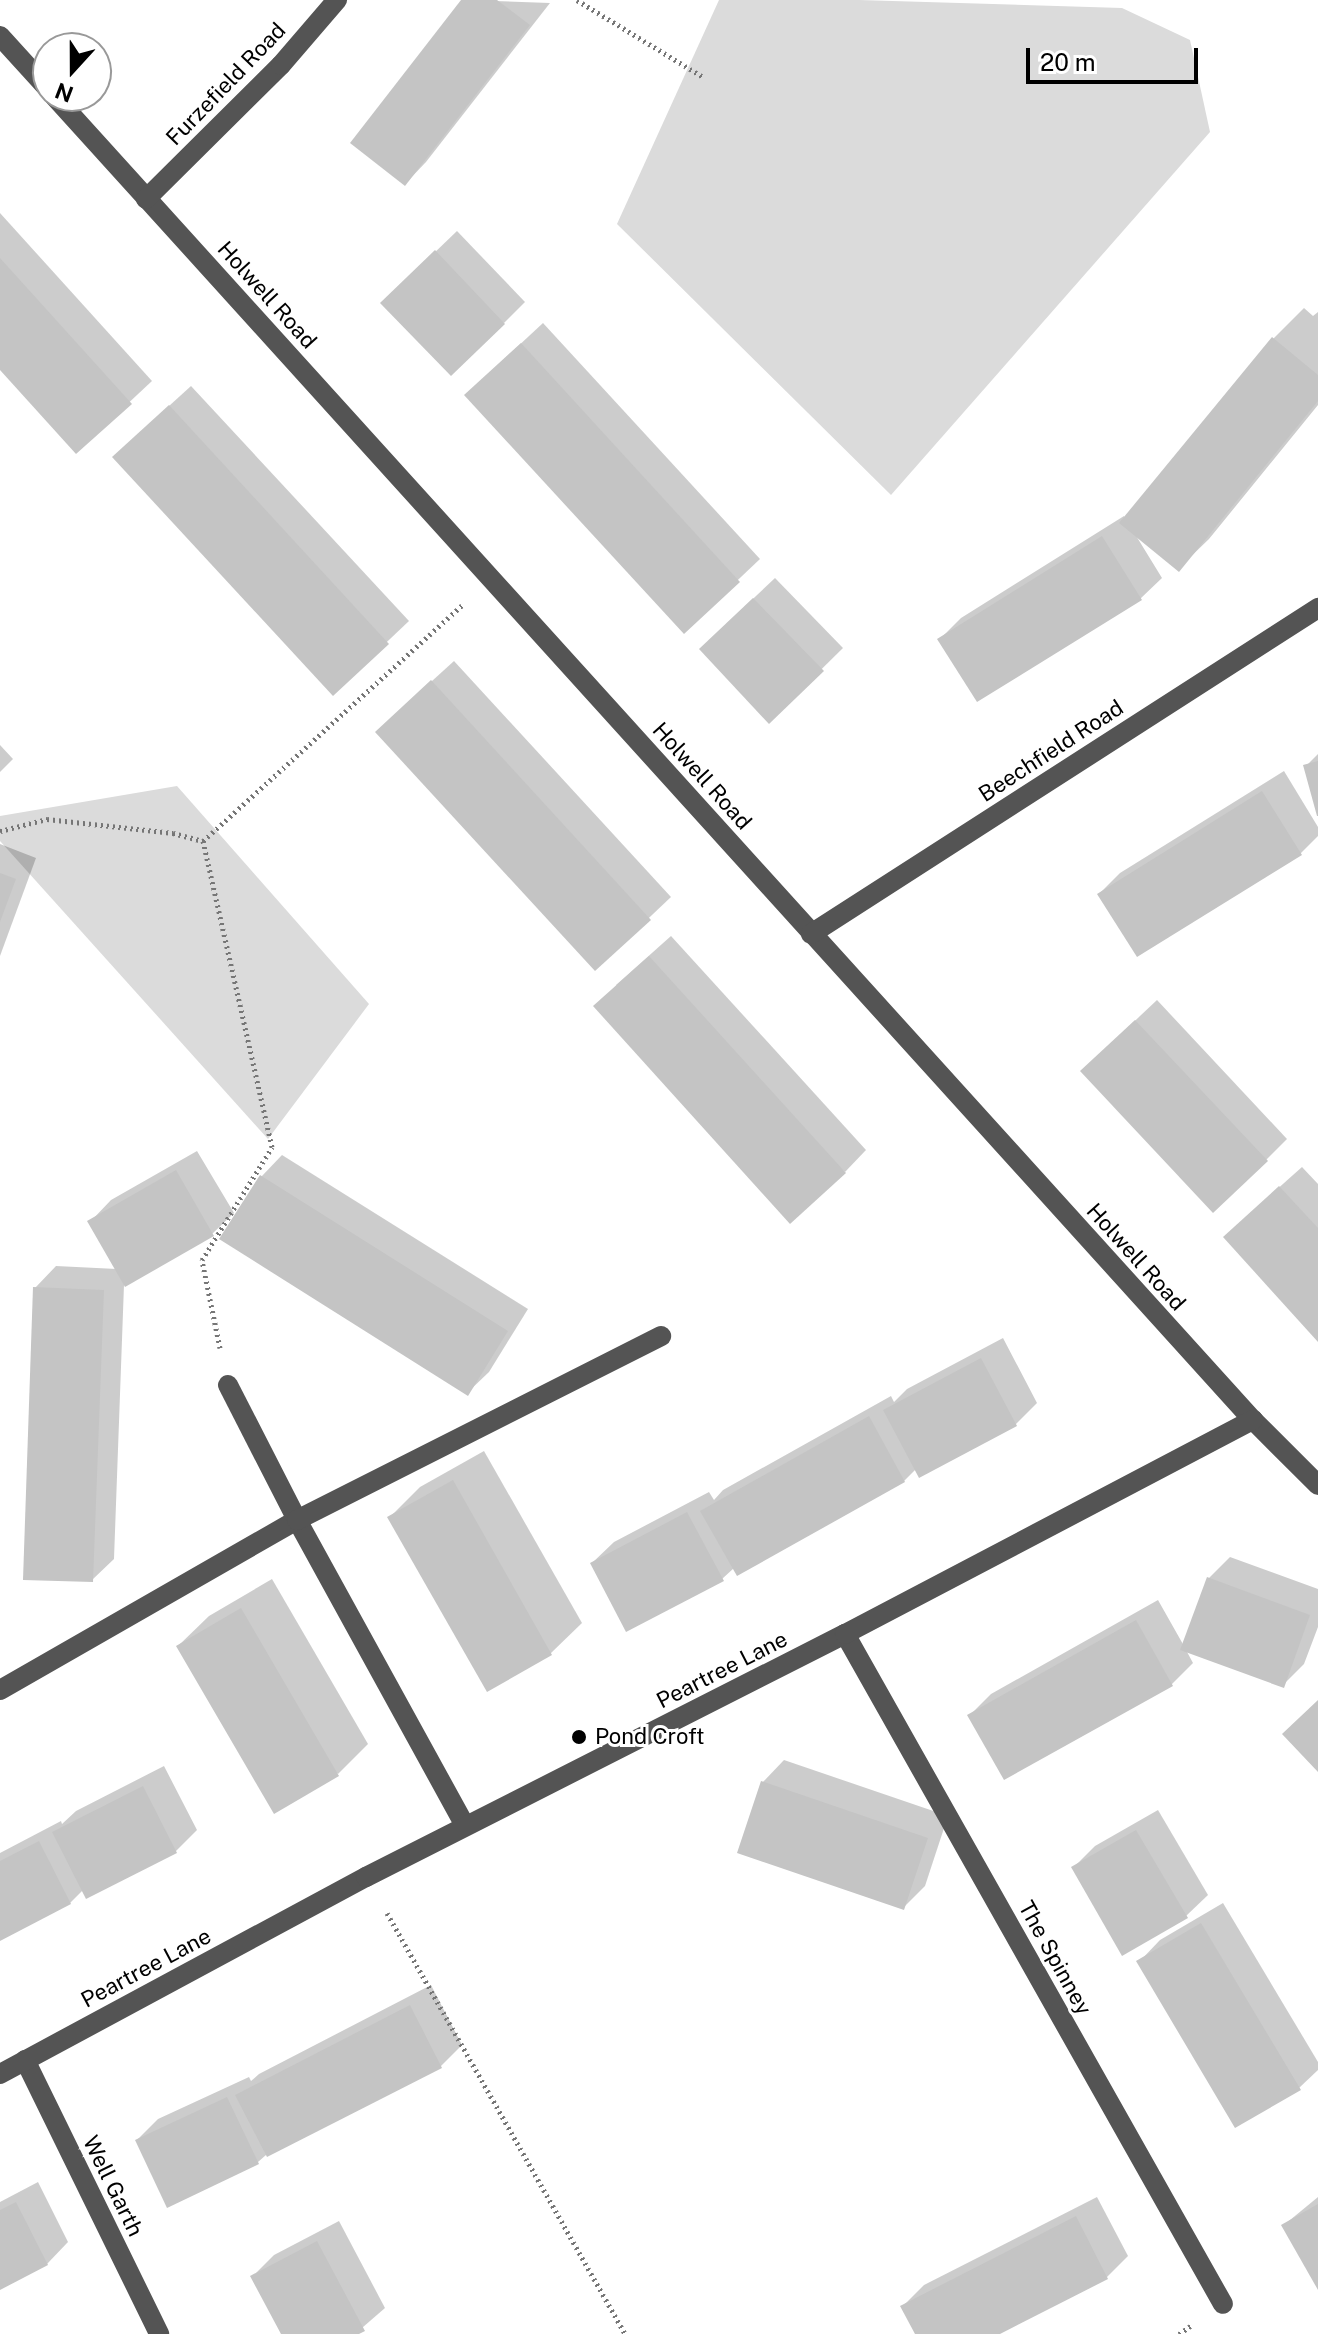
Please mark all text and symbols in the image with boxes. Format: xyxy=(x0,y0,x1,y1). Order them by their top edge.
street label: Furzefield Road xyxy=(161,17,291,151)
north arrow xyxy=(32,32,112,112)
scale bar xyxy=(1030,32,1202,82)
text: 20 m xyxy=(1040,48,1096,76)
text: N xyxy=(51,77,77,108)
street label: Holwell Road xyxy=(212,236,322,354)
street label: Beechfield Road xyxy=(974,694,1128,808)
street label: Holwell Road xyxy=(647,717,757,835)
street label: Holwell Road xyxy=(1081,1198,1191,1316)
street label: Peartree Lane xyxy=(652,1626,792,1714)
place label: Pond Croft xyxy=(595,1724,705,1750)
marker: Pond Croft xyxy=(570,1728,588,1746)
street label: The Spinney xyxy=(1013,1896,1097,2020)
street label: Peartree Lane xyxy=(76,1923,216,2013)
street label: Well Garth xyxy=(77,2131,149,2241)

